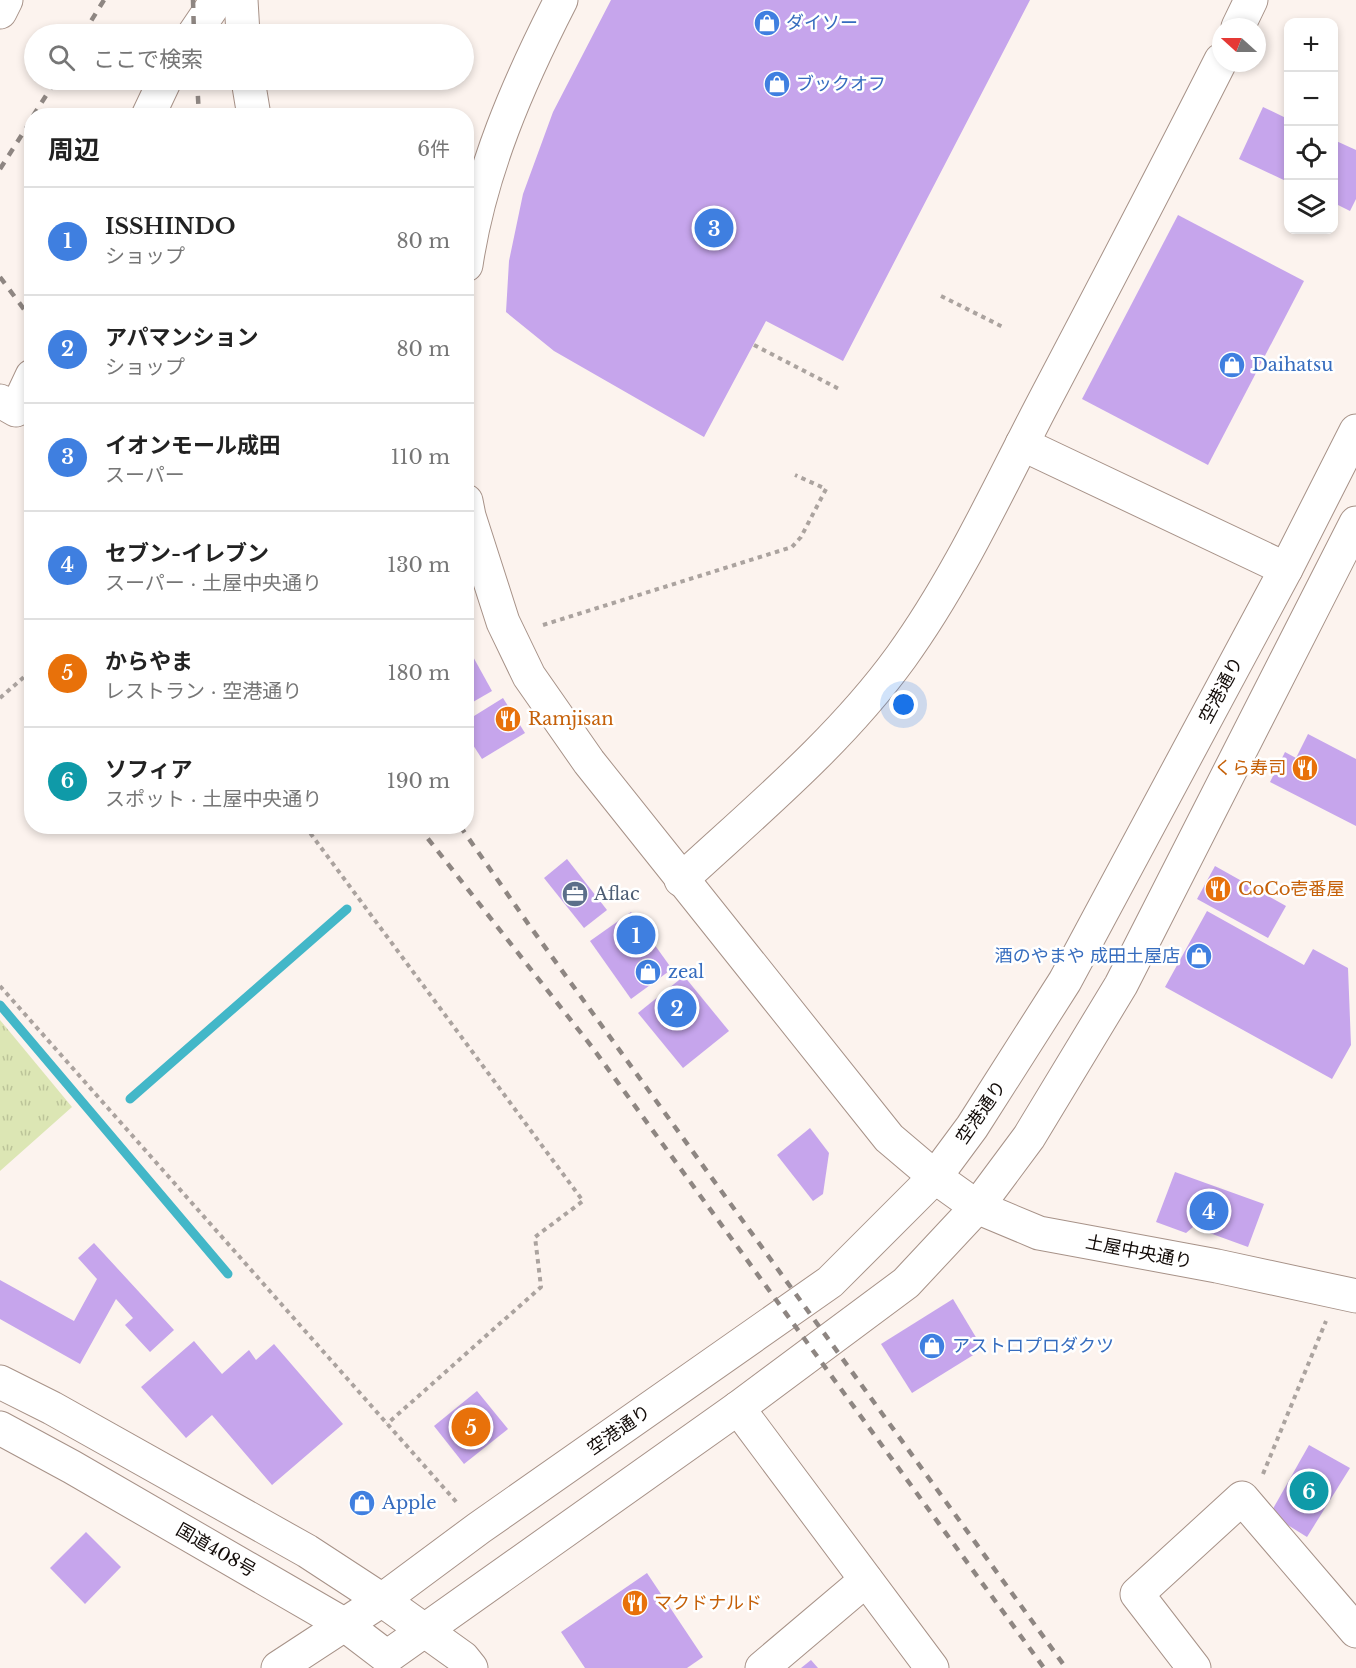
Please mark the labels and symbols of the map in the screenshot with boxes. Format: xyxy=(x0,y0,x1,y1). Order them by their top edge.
shop icon: ダイソー xyxy=(752,8,782,38)
place label: ダイソー xyxy=(786,12,858,34)
north arrow xyxy=(1212,18,1266,72)
shop icon: ブックオフ xyxy=(762,69,792,99)
place label: ブックオフ xyxy=(796,73,886,95)
pin: 3 xyxy=(694,206,734,250)
shop icon: Daihatsu xyxy=(1217,350,1247,380)
place label: Daihatsu xyxy=(1252,354,1333,376)
street label: 空港通り xyxy=(1194,653,1248,727)
your location xyxy=(889,690,918,719)
restaurant icon: Ramjisan xyxy=(493,704,523,734)
place label: Ramjisan xyxy=(528,708,614,730)
restaurant icon: くら寿司 xyxy=(1290,753,1320,783)
place label: くら寿司 xyxy=(1214,757,1286,779)
restaurant icon: CoCo壱番屋 xyxy=(1203,874,1233,904)
place label: CoCo壱番屋 xyxy=(1238,878,1344,900)
office icon: Aflac xyxy=(560,879,590,909)
place label: Aflac xyxy=(593,883,640,905)
pin: 1 xyxy=(616,912,656,958)
shop icon: 酒のやまや 成田土屋店 xyxy=(1184,941,1214,971)
place label: 酒のやまや 成田土屋店 xyxy=(995,945,1180,967)
shop icon: zeal xyxy=(633,957,663,987)
place label: zeal xyxy=(668,961,704,983)
pin: 2 xyxy=(658,986,696,1030)
street label: 空港通り xyxy=(951,1076,1011,1148)
pin: 4 xyxy=(1190,1188,1228,1234)
street label: 土屋中央通り xyxy=(1084,1231,1194,1273)
shop icon: アストロプロダクツ xyxy=(917,1331,947,1361)
place label: アストロプロダクツ xyxy=(952,1335,1114,1357)
street label: 空港通り xyxy=(583,1400,655,1460)
pin: 5 xyxy=(452,1404,490,1450)
pin: 6 xyxy=(1290,1468,1328,1514)
shop icon: Apple xyxy=(347,1488,377,1518)
place label: Apple xyxy=(381,1492,437,1514)
street label: 国道408号 xyxy=(172,1518,260,1582)
restaurant icon: マクドナルド xyxy=(620,1588,650,1618)
place label: マクドナルド xyxy=(654,1592,762,1614)

